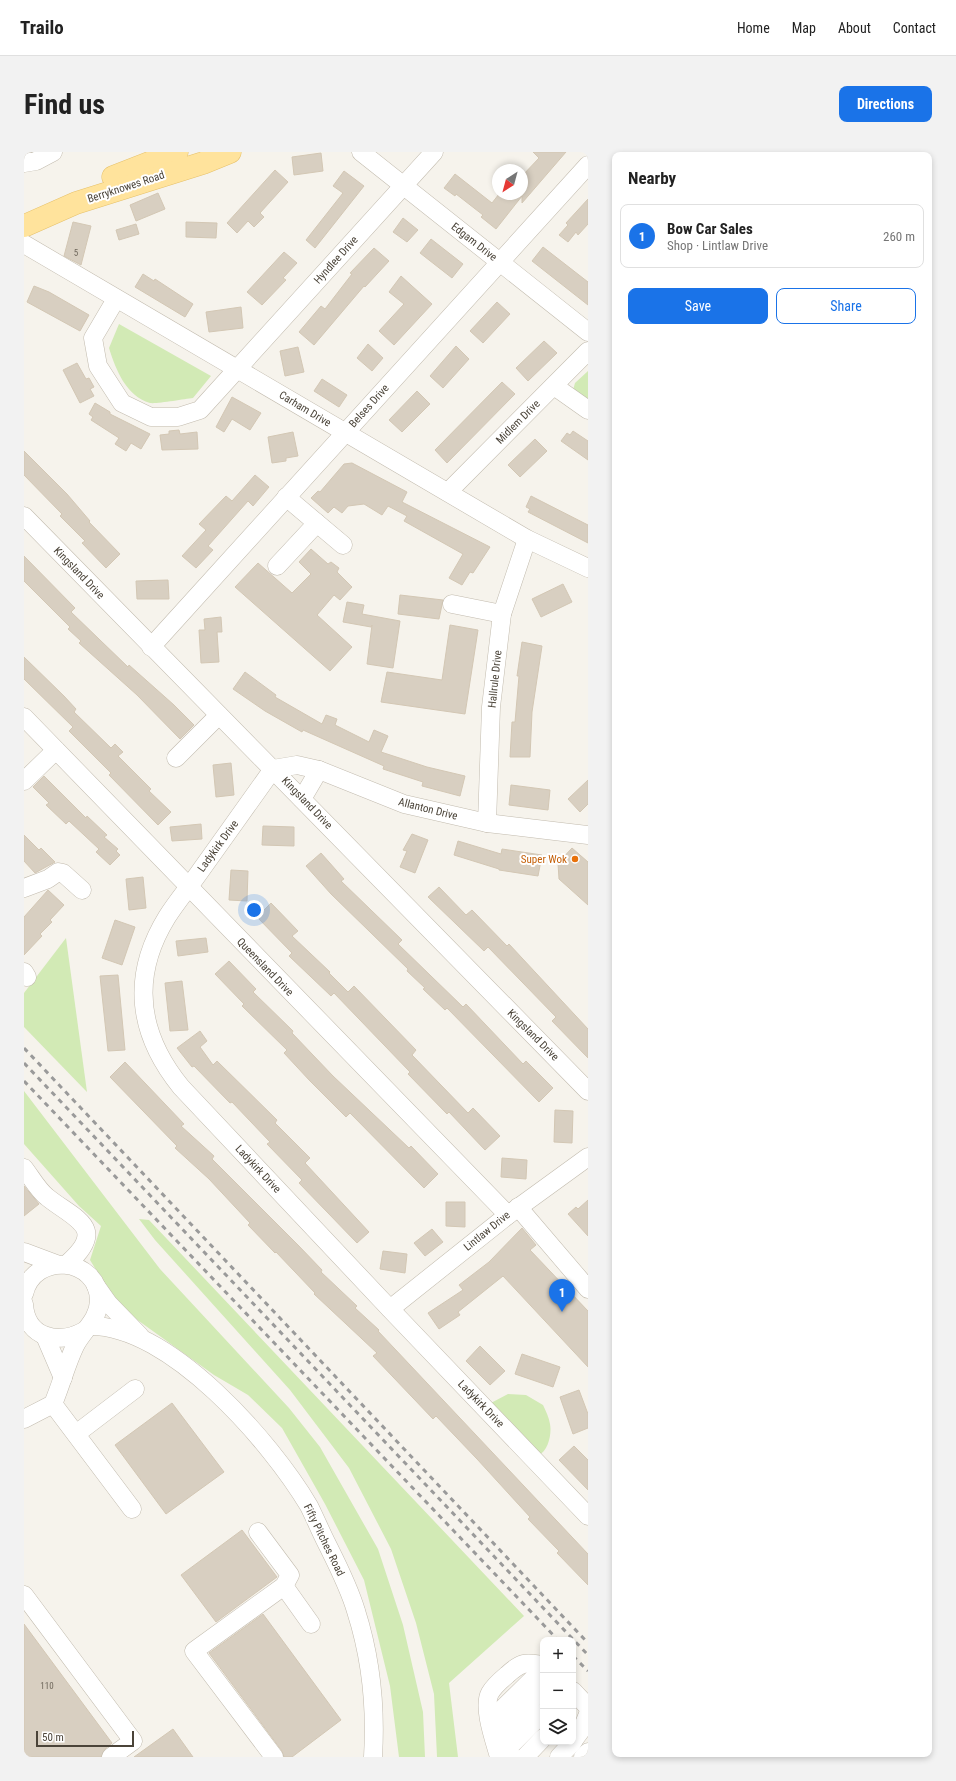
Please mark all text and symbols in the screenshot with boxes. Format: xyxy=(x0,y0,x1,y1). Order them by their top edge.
text: Trailo xyxy=(20,16,64,39)
text: Home xyxy=(737,20,770,36)
text: Map xyxy=(792,20,816,36)
text: About xyxy=(838,20,871,36)
text: Contact xyxy=(893,20,936,36)
button: Directions xyxy=(839,86,932,122)
text: Find us xyxy=(24,88,105,121)
north arrow xyxy=(492,164,528,200)
street label: Berryknowes Road xyxy=(86,168,166,206)
text: Nearby xyxy=(628,168,676,188)
street label: Edgam Drive xyxy=(449,220,499,264)
text: Bow Car Sales xyxy=(667,220,753,238)
text: 1 xyxy=(639,229,645,244)
text: 260 m xyxy=(883,229,915,244)
street label: Hyndlee Drive xyxy=(311,234,361,286)
text: Shop · Lintlaw Drive xyxy=(667,238,768,253)
house number: 5 xyxy=(74,248,79,258)
button: Save xyxy=(628,288,768,324)
button: Share xyxy=(776,288,916,324)
street label: Belses Drive xyxy=(346,382,392,430)
street label: Carham Drive xyxy=(277,388,333,430)
street label: Midlem Drive xyxy=(493,397,543,447)
street label: Kingsland Drive xyxy=(51,544,107,602)
street label: Hallrule Drive xyxy=(486,649,504,709)
street label: Kingsland Drive xyxy=(279,774,335,832)
street label: Allanton Drive xyxy=(397,795,459,823)
street label: Ladykirk Drive xyxy=(195,818,241,874)
place label: Super Wok xyxy=(521,853,567,866)
marker: Super Wok xyxy=(570,854,580,864)
your location xyxy=(244,900,264,920)
street label: Queensland Drive xyxy=(234,935,296,999)
street label: Kingsland Drive xyxy=(505,1007,561,1063)
street label: Ladykirk Drive xyxy=(233,1142,283,1196)
street label: Lintlaw Drive xyxy=(461,1208,513,1254)
pin: 1 xyxy=(549,1279,575,1312)
street label: Ladykirk Drive xyxy=(455,1378,507,1430)
street label: Fifty Pitches Road xyxy=(301,1502,347,1578)
map controls xyxy=(540,1637,576,1745)
button: + xyxy=(540,1637,576,1673)
button: − xyxy=(540,1673,576,1709)
house number: 110 xyxy=(40,1681,54,1691)
button: layers xyxy=(540,1709,576,1745)
scale bar xyxy=(36,1729,134,1748)
text: 50 m xyxy=(42,1731,64,1744)

